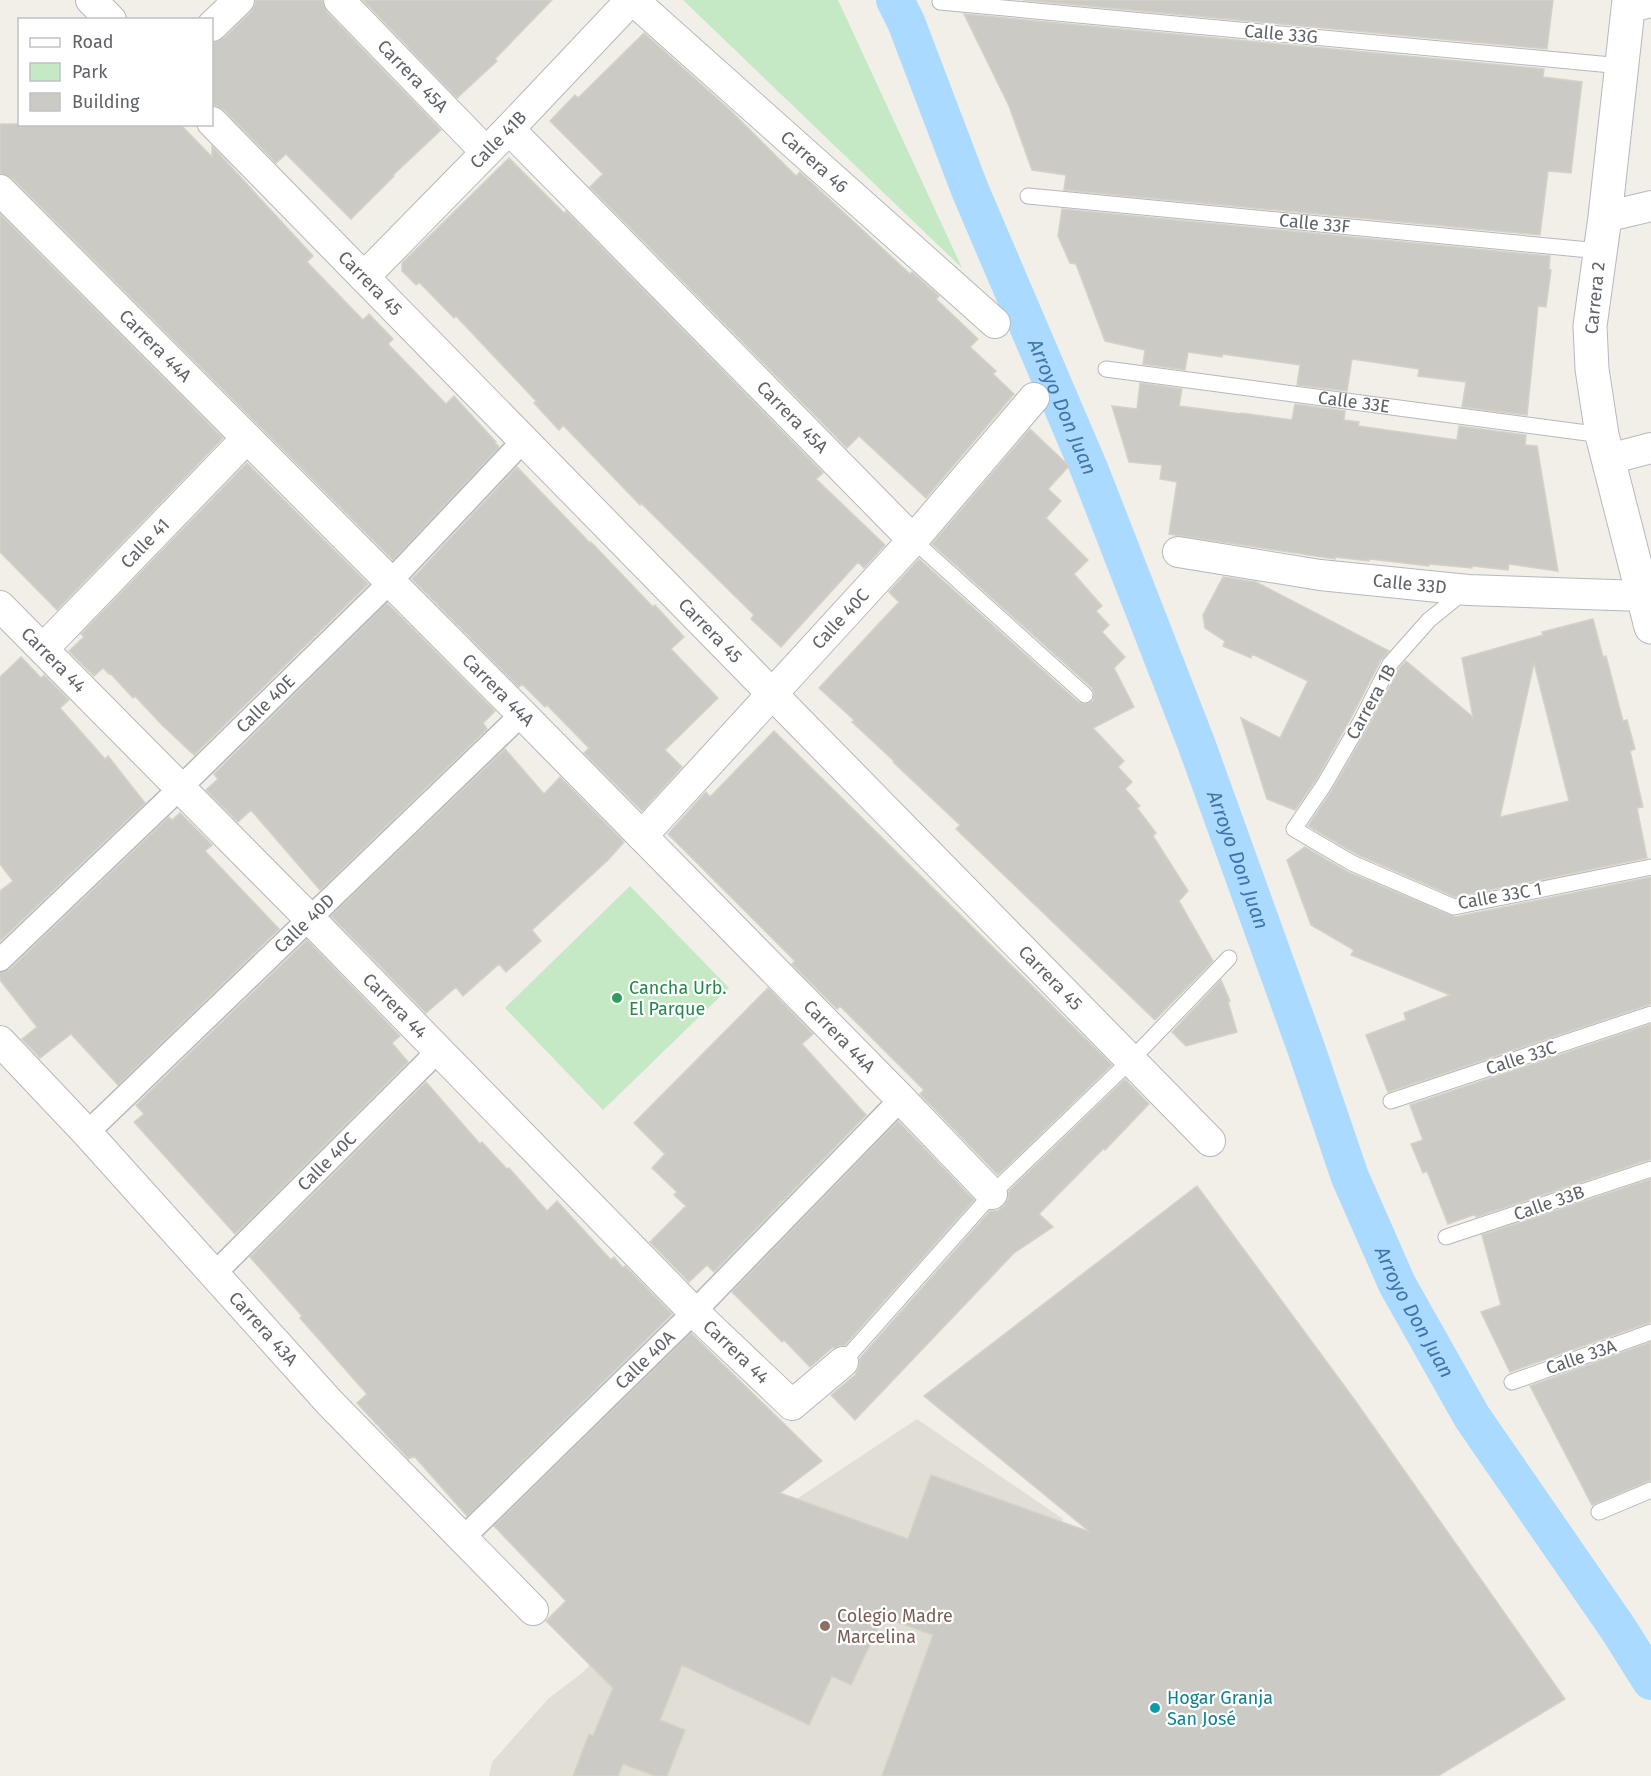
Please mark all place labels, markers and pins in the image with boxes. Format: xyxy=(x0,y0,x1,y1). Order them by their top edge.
place label: Cancha Urb. El Parque xyxy=(629,977,727,1020)
marker: Cancha Urb. El Parque xyxy=(610,991,624,1005)
place label: Colegio Madre Marcelina xyxy=(837,1605,953,1648)
marker: Colegio Madre Marcelina xyxy=(818,1619,832,1633)
place label: Hogar Granja San José xyxy=(1167,1687,1273,1730)
marker: Hogar Granja San José xyxy=(1148,1701,1162,1715)

